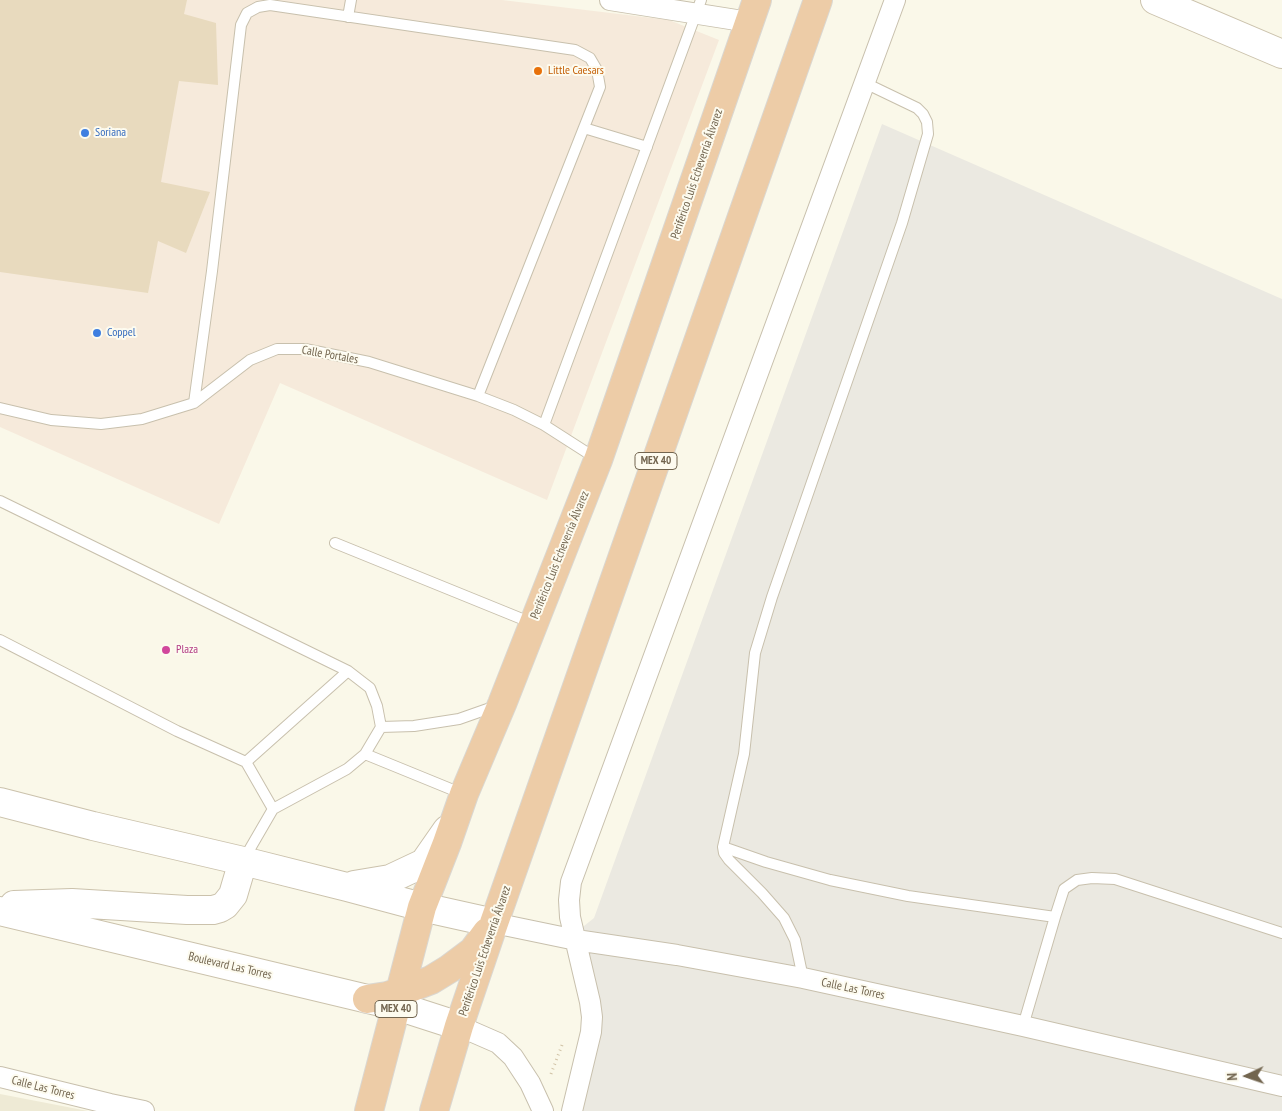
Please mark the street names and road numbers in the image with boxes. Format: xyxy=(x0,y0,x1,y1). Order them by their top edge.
street label: Periférico Luis Echeverría Álvarez xyxy=(668,107,726,241)
street label: Calle Portales xyxy=(301,343,359,367)
road number: MEX 40 xyxy=(635,452,677,470)
street label: Periférico Luis Echeverría Álvarez xyxy=(528,489,592,621)
street label: Periférico Luis Echeverría Álvarez xyxy=(456,884,514,1018)
street label: Boulevard Las Torres xyxy=(187,949,273,983)
street label: Calle Las Torres xyxy=(820,975,886,1003)
road number: MEX 40 xyxy=(375,1001,417,1018)
street label: Calle Las Torres xyxy=(10,1073,76,1103)

